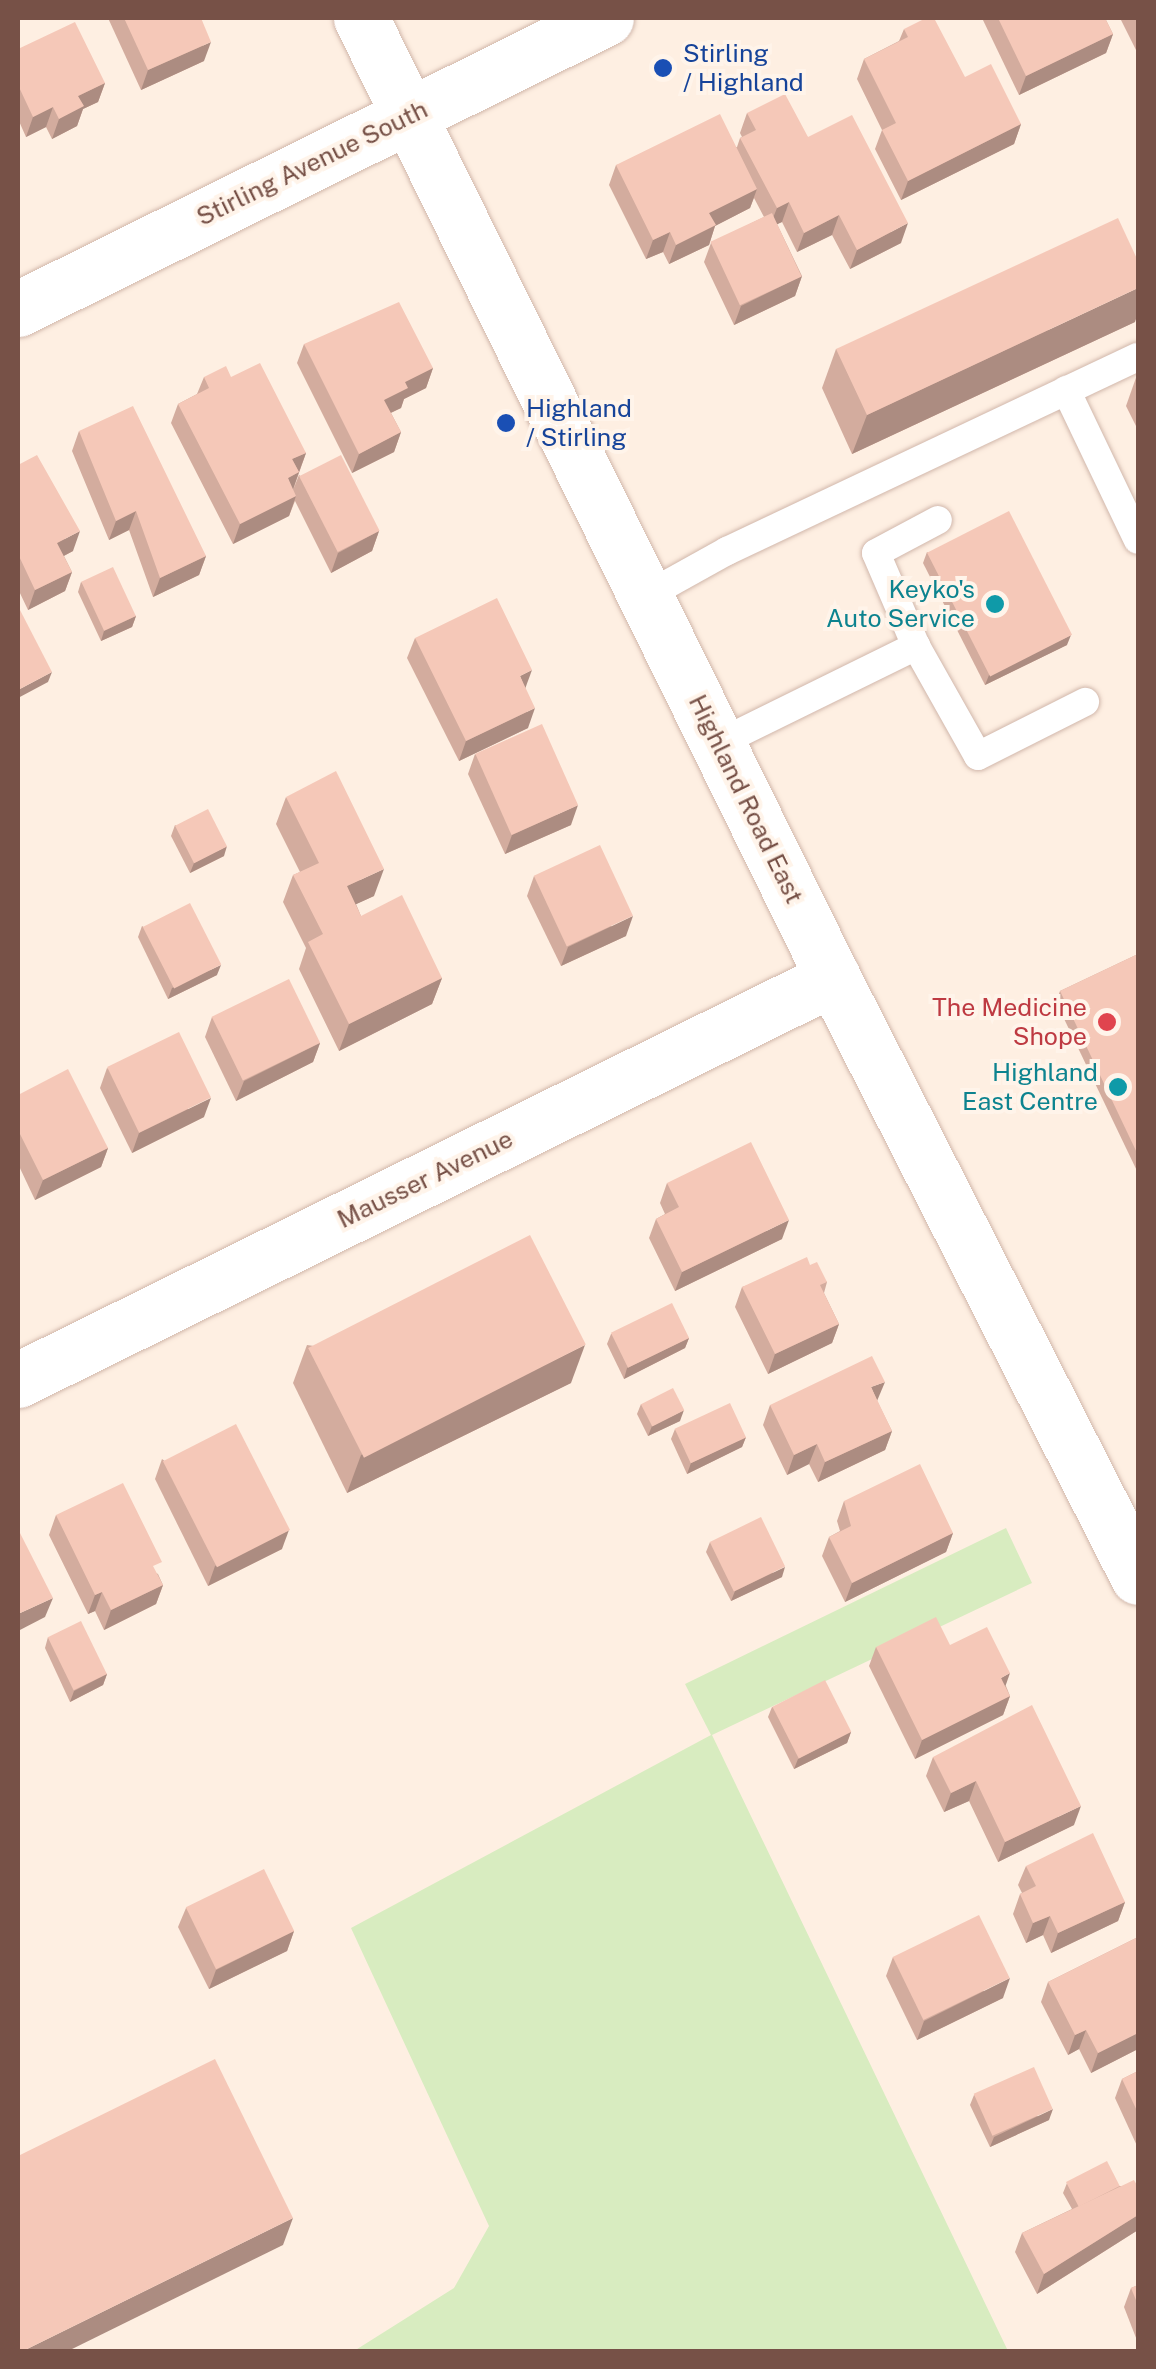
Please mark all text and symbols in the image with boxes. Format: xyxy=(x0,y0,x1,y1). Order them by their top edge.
place label: Stirling / Highland xyxy=(683,39,804,98)
marker: Stirling / Highland xyxy=(652,57,674,79)
street label: Stirling Avenue South xyxy=(192,94,432,232)
place label: Highland / Stirling xyxy=(526,394,632,453)
marker: Highland / Stirling xyxy=(495,412,517,434)
place label: Keyko's Auto Service xyxy=(826,575,975,634)
marker: Keyko's Auto Service xyxy=(984,593,1006,615)
street label: Highland Road East xyxy=(682,690,810,908)
place label: The Medicine Shope xyxy=(932,993,1087,1052)
marker: The Medicine Shope xyxy=(1096,1011,1118,1033)
place label: Highland East Centre xyxy=(962,1058,1098,1117)
marker: Highland East Centre xyxy=(1107,1076,1129,1098)
street label: Mausser Avenue xyxy=(332,1124,518,1234)

